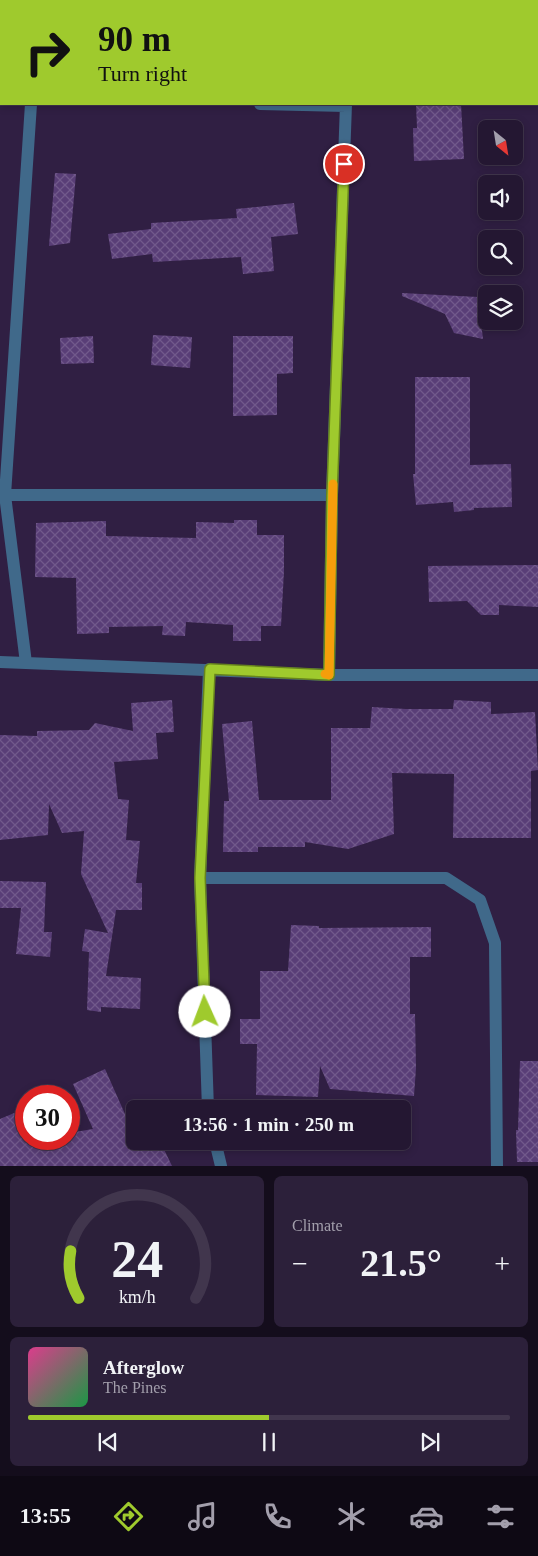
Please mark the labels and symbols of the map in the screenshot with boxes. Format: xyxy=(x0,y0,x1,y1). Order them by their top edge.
north arrow xyxy=(478,120,522,165)
pin xyxy=(323,143,365,185)
position arrow xyxy=(178,985,230,1037)
speed limit sign: 30 xyxy=(15,1085,80,1150)

